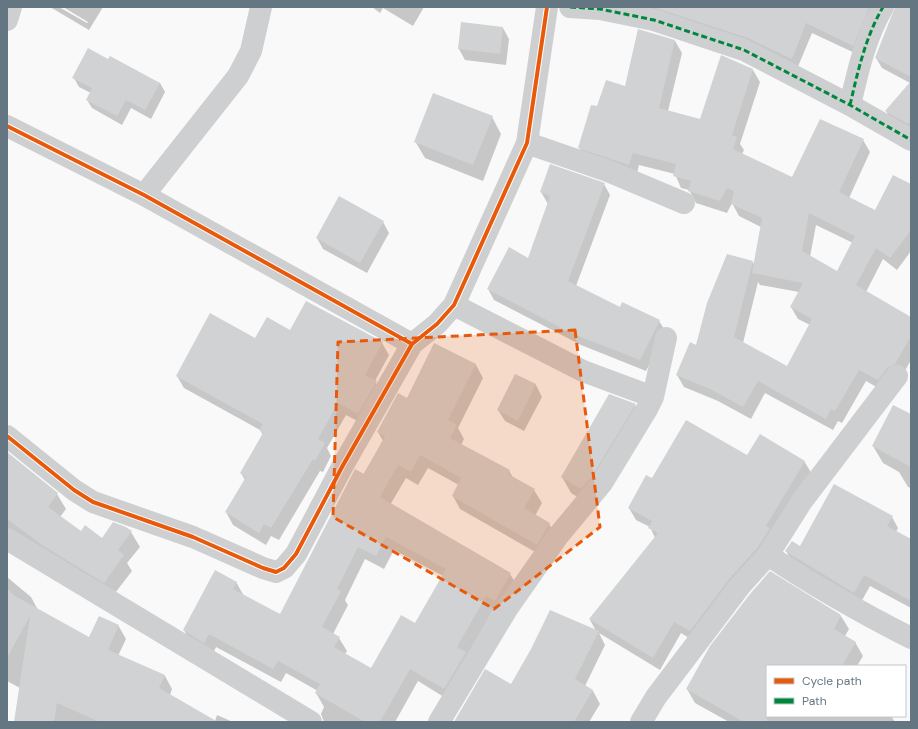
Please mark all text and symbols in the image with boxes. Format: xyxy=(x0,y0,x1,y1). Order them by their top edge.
legend xyxy=(766,665,906,717)
text: Cycle path xyxy=(802,673,862,689)
text: Path xyxy=(802,693,827,709)

